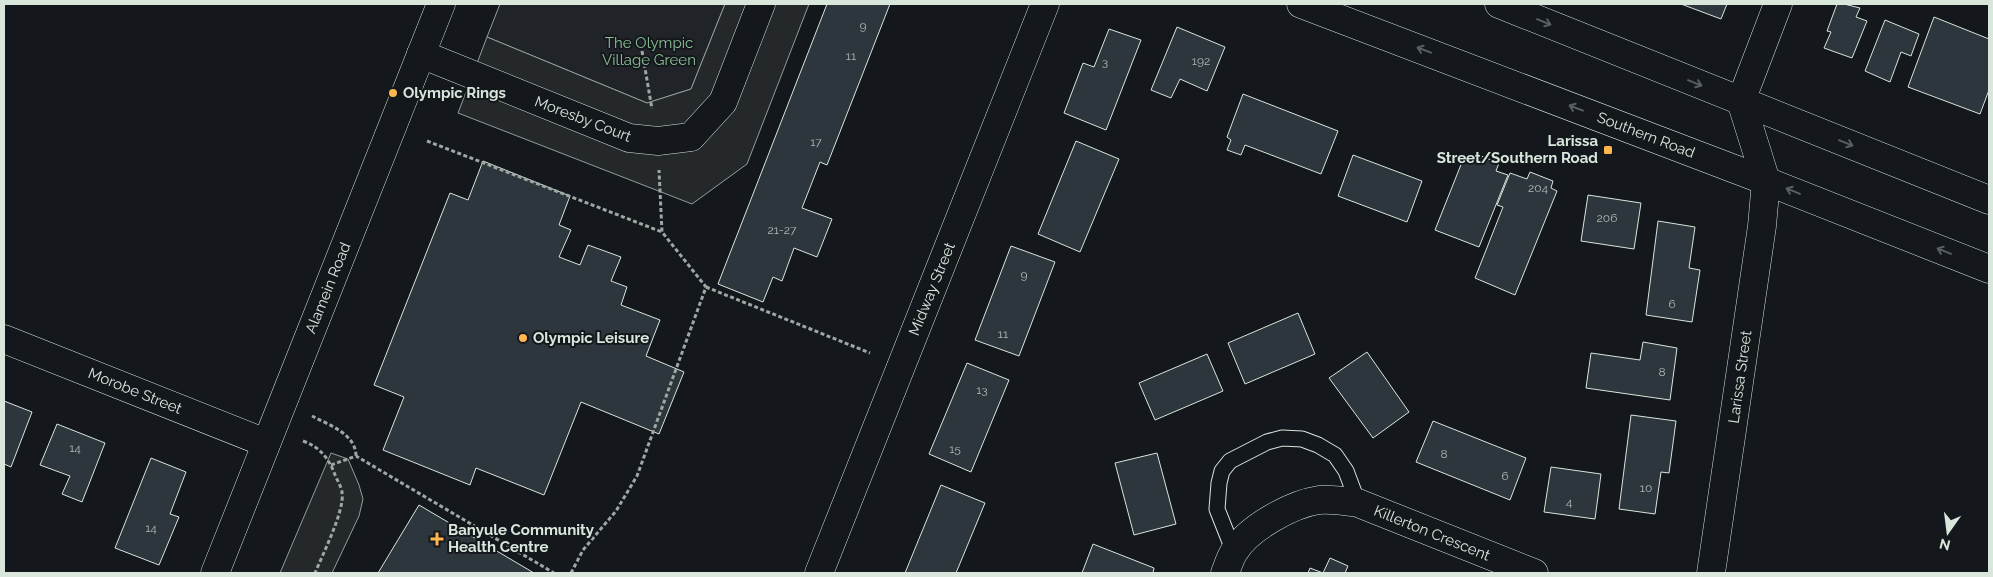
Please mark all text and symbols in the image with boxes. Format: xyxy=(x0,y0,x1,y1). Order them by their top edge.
one-way arrow xyxy=(1536,18,1552,27)
house number: 9 xyxy=(859,19,867,33)
park label: The Olympic Village Green xyxy=(602,34,696,69)
one-way arrow xyxy=(1417,45,1432,54)
house number: 11 xyxy=(846,49,856,63)
house number: 192 xyxy=(1192,54,1210,68)
house number: 3 xyxy=(1102,55,1108,69)
one-way arrow xyxy=(1687,78,1702,88)
place label: Olympic Rings xyxy=(403,84,506,102)
marker: Olympic Rings xyxy=(387,87,399,99)
street label: Moresby Court xyxy=(532,92,634,146)
one-way arrow xyxy=(1569,103,1584,112)
street label: Southern Road xyxy=(1595,108,1697,162)
place label: Larissa Street/Southern Road xyxy=(1437,132,1598,167)
house number: 17 xyxy=(810,135,822,149)
one-way arrow xyxy=(1838,139,1853,148)
marker: Larissa Street/Southern Road xyxy=(1602,144,1614,156)
house number: 204 xyxy=(1528,181,1549,195)
one-way arrow xyxy=(1786,186,1801,195)
house number: 206 xyxy=(1597,211,1617,225)
house number: 21-27 xyxy=(768,223,797,237)
street label: Alamein Road xyxy=(302,240,354,336)
street label: Midway Street xyxy=(905,240,959,338)
one-way arrow xyxy=(1937,246,1952,255)
house number: 9 xyxy=(1020,268,1028,282)
house number: 6 xyxy=(1668,297,1676,311)
house number: 11 xyxy=(998,327,1008,341)
place label: Olympic Leisure xyxy=(533,329,649,347)
street label: Larissa Street xyxy=(1725,329,1755,425)
marker: Olympic Leisure xyxy=(517,332,529,344)
street label: Morobe Street xyxy=(86,364,184,418)
house number: 8 xyxy=(1658,365,1666,379)
house number: 13 xyxy=(976,383,988,397)
house number: 14 xyxy=(69,441,81,455)
house number: 15 xyxy=(949,442,961,456)
house number: 8 xyxy=(1440,447,1448,461)
house number: 6 xyxy=(1501,469,1509,483)
house number: 10 xyxy=(1640,481,1652,495)
house number: 4 xyxy=(1566,495,1573,509)
street label: Killerton Crescent xyxy=(1371,502,1493,564)
north arrow xyxy=(1923,507,1973,557)
house number: 14 xyxy=(145,521,157,535)
place label: Banyule Community Health Centre xyxy=(448,521,595,556)
marker: Banyule Community Health Centre xyxy=(430,532,444,546)
text: N xyxy=(1938,536,1952,554)

